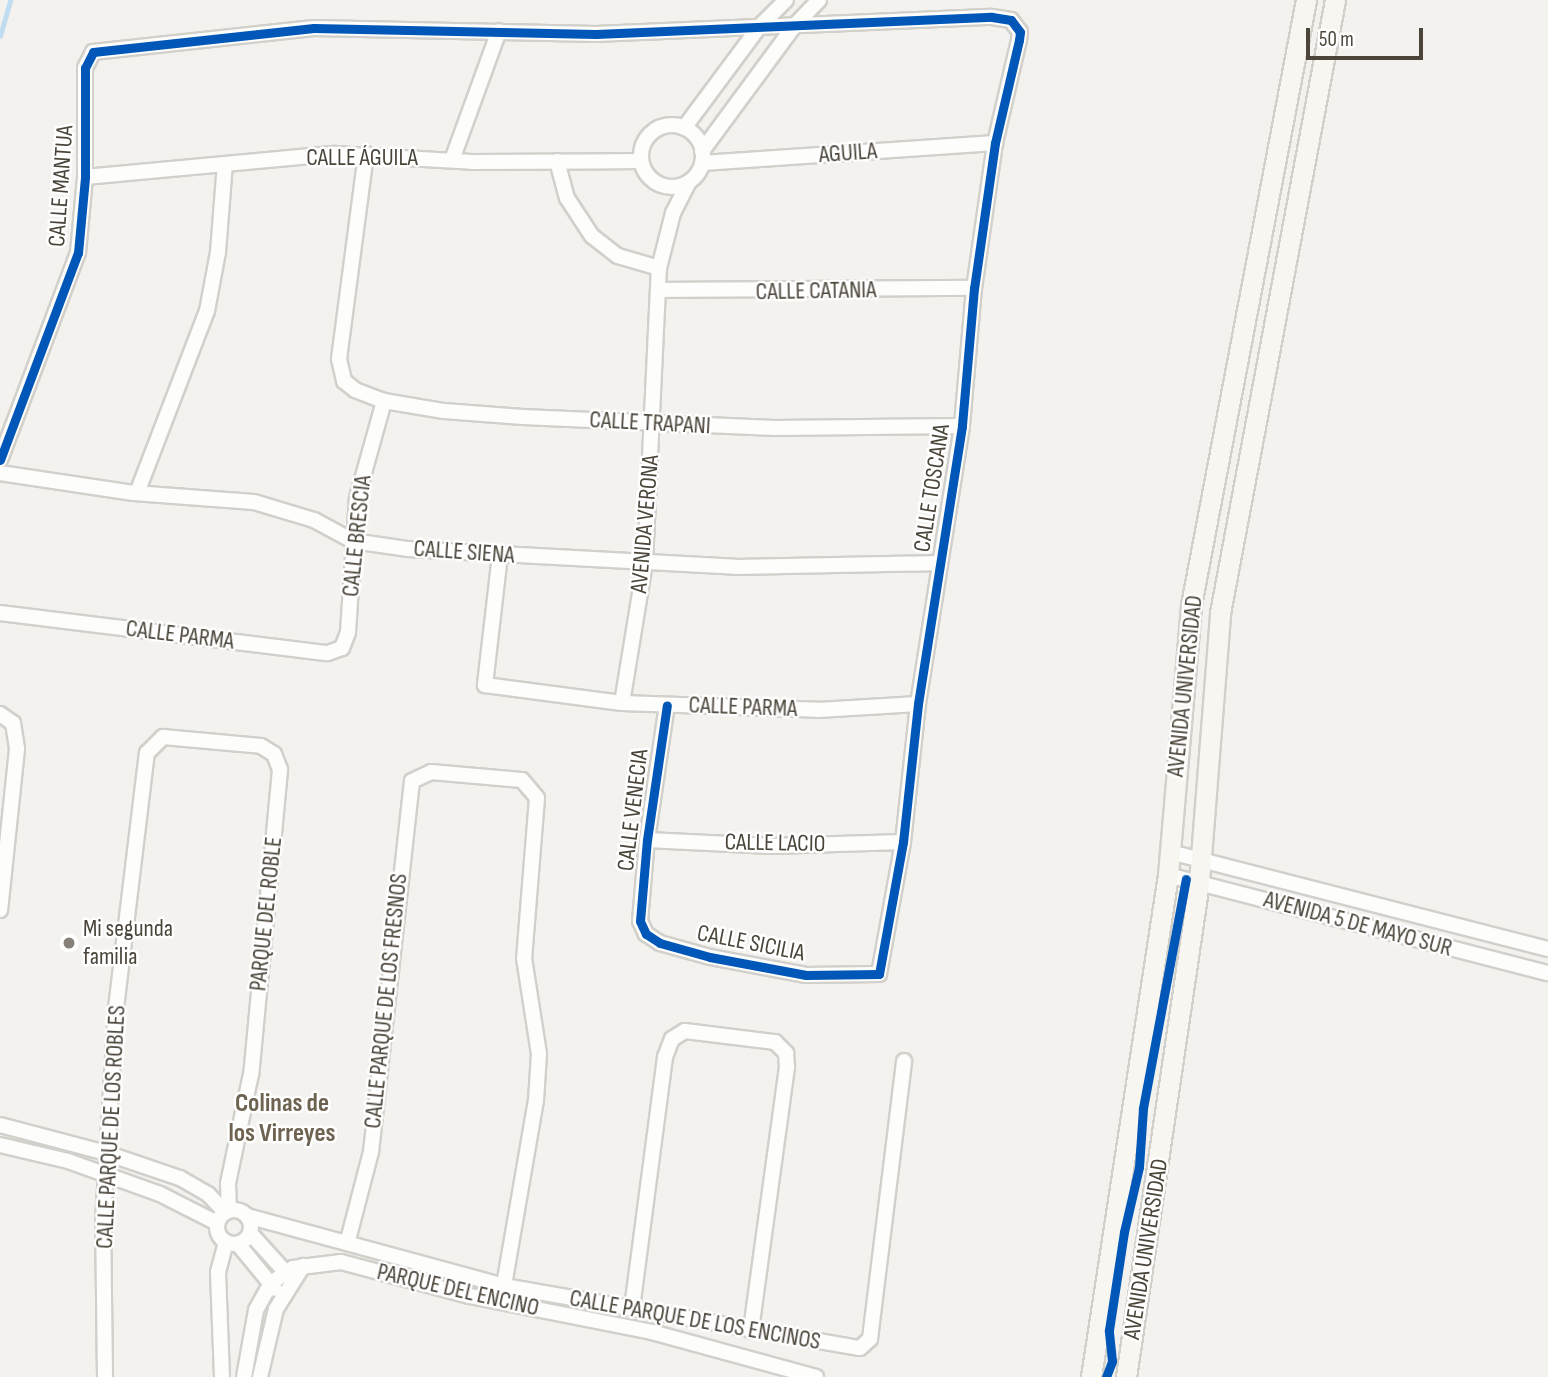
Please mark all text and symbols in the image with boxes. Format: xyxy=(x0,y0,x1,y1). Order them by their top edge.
scale bar xyxy=(1310,14,1427,58)
text: 50 m xyxy=(1319,27,1354,52)
street label: CALLE MANTUA xyxy=(42,124,80,248)
street label: AGUILA xyxy=(818,137,878,169)
street label: CALLE ÁGUILA xyxy=(306,144,418,172)
street label: CALLE CATANIA xyxy=(755,276,877,306)
street label: CALLE TRAPANI xyxy=(589,405,711,441)
street label: CALLE TOSCANA xyxy=(908,422,956,554)
street label: AVENIDA VERONA xyxy=(625,454,665,594)
street label: CALLE BRESCIA xyxy=(336,474,378,598)
street label: CALLE SIENA xyxy=(413,534,515,570)
street label: AVENIDA UNIVERSIDAD xyxy=(1161,594,1209,778)
street label: CALLE PARMA xyxy=(124,614,236,656)
street label: CALLE PARMA xyxy=(688,691,798,723)
street label: CALLE VENECIA xyxy=(611,747,655,873)
street label: CALLE LACIO xyxy=(724,828,826,858)
street label: PARQUE DEL ROBLE xyxy=(244,836,288,992)
street label: CALLE PARQUE DE LOS FRESNOS xyxy=(358,872,414,1130)
street label: AVENIDA 5 DE MAYO SUR xyxy=(1261,885,1455,963)
place label: Mi segunda familia xyxy=(83,915,173,971)
street label: CALLE SICILIA xyxy=(695,918,807,968)
marker: Mi segunda familia xyxy=(61,935,77,951)
street label: CALLE PARQUE DE LOS ROBLES xyxy=(90,1005,132,1249)
district label: Colinas de los Virreyes xyxy=(228,1088,336,1150)
street label: AVENIDA UNIVERSIDAD xyxy=(1118,1157,1174,1341)
street label: PARQUE DEL ENCINO xyxy=(374,1257,542,1323)
street label: CALLE PARQUE DE LOS ENCINOS xyxy=(567,1284,823,1356)

